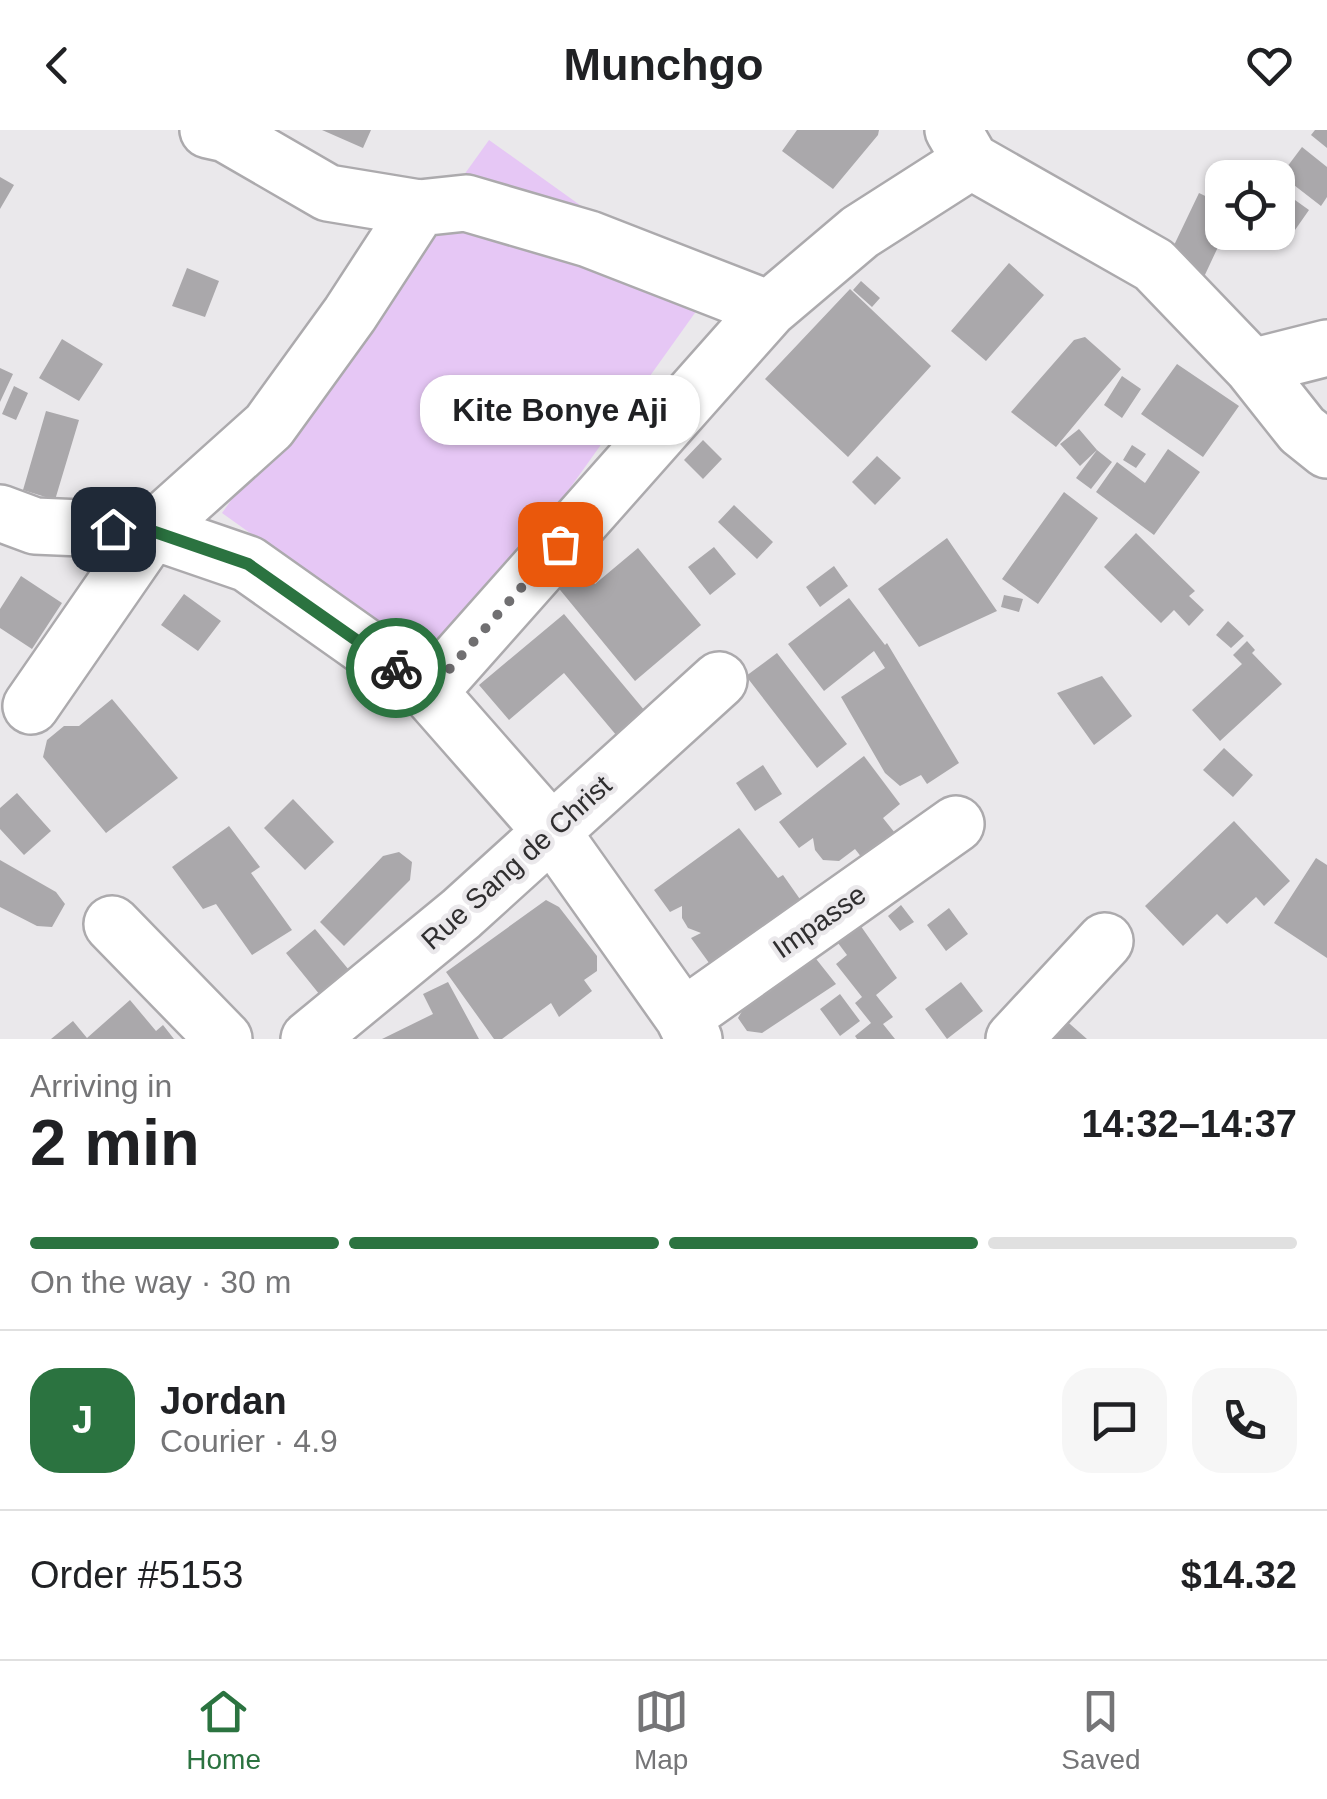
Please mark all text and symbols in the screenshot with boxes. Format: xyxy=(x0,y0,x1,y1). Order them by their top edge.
icon: back xyxy=(30,38,85,93)
icon: heart xyxy=(1242,38,1297,93)
text: Munchgo xyxy=(564,39,763,90)
map controls xyxy=(1205,160,1295,250)
button: locate xyxy=(1205,160,1295,250)
callout: Kite Bonye Aji xyxy=(420,374,700,444)
text: Kite Bonye Aji xyxy=(452,392,668,428)
pin xyxy=(71,487,156,572)
icon: home xyxy=(86,502,141,557)
pin xyxy=(518,502,603,587)
icon: bag xyxy=(533,517,588,572)
courier xyxy=(346,618,446,718)
icon: bike xyxy=(369,641,424,696)
street label: Rue Sang de Christ xyxy=(415,769,618,956)
street label: Impasse xyxy=(767,878,872,964)
text: Arriving in xyxy=(30,1068,172,1104)
text: 14:32–14:37 xyxy=(1081,1103,1297,1145)
text: 2 min xyxy=(30,1106,200,1179)
text: On the way · 30 m xyxy=(30,1264,291,1300)
button: chat xyxy=(1062,1368,1167,1473)
button: phone xyxy=(1192,1368,1297,1473)
text: Jordan xyxy=(160,1380,287,1422)
text: J xyxy=(72,1399,93,1441)
text: Courier · 4.9 xyxy=(160,1423,338,1459)
text: Order #5153 xyxy=(30,1554,243,1596)
text: $14.32 xyxy=(1181,1554,1297,1596)
tab: Home xyxy=(186,1684,261,1776)
tab: Map xyxy=(634,1684,689,1776)
tab: Saved xyxy=(1061,1684,1141,1776)

